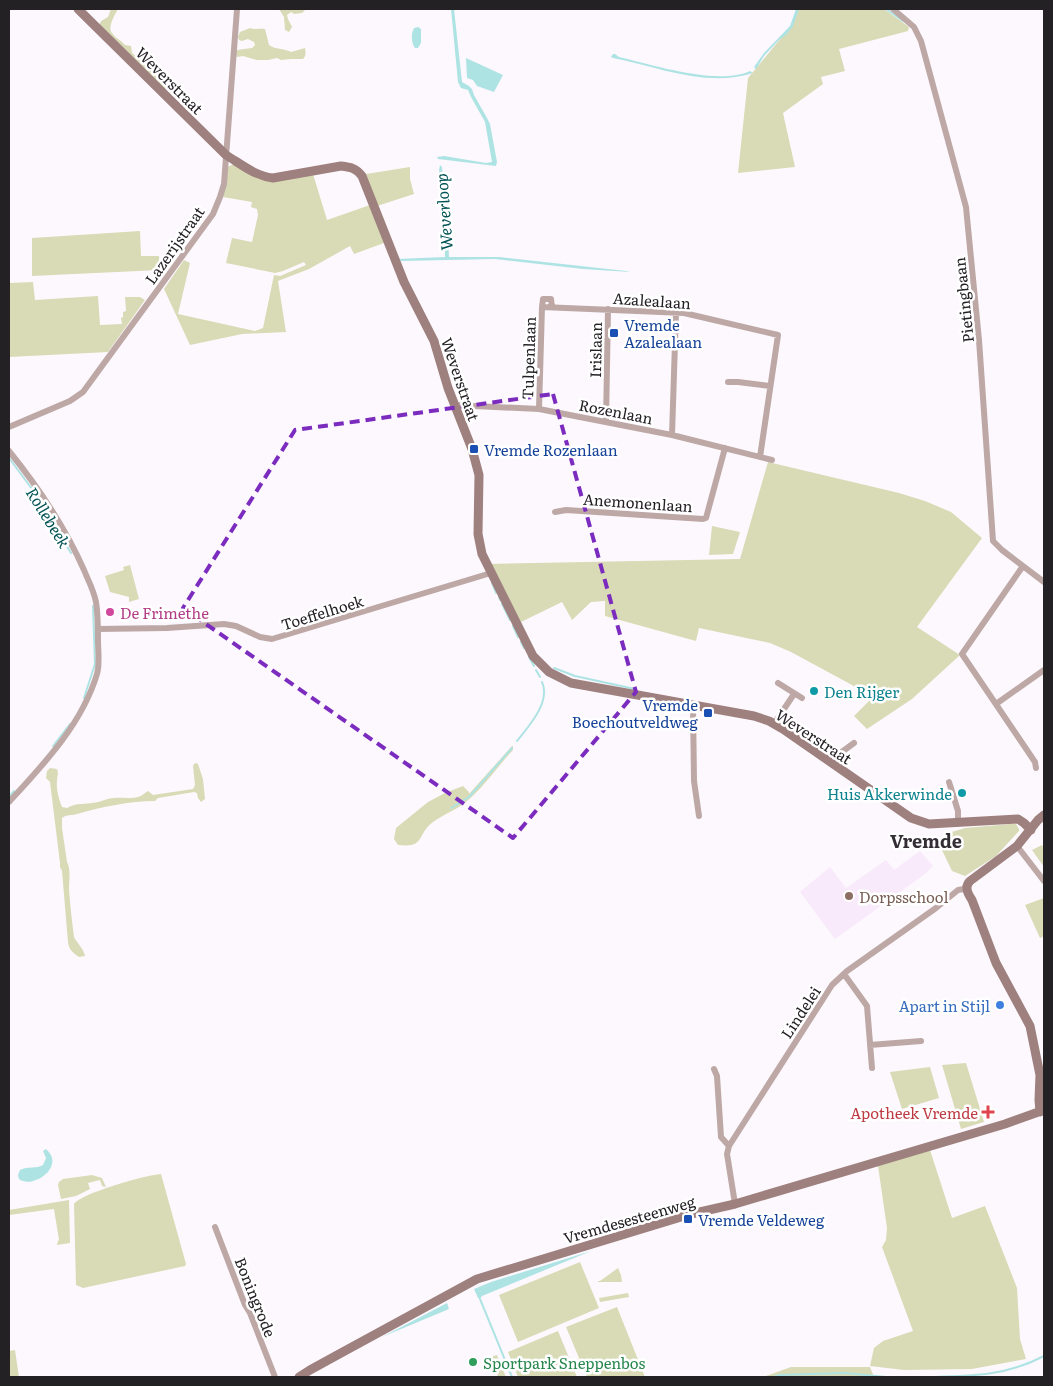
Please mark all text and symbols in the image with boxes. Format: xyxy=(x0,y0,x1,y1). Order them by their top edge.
street label: Weverstraat xyxy=(131,41,209,119)
water label: Weverloop xyxy=(428,173,458,251)
street label: Lazerijstraat xyxy=(139,201,209,289)
street label: Pietingbaan xyxy=(947,256,979,344)
street label: Azalealaan xyxy=(612,286,692,314)
place label: Vremde Azalealaan xyxy=(624,313,702,353)
street label: Tulpenlaan xyxy=(515,316,541,400)
street label: Irislaan xyxy=(583,322,607,378)
marker: Vremde Azalealaan xyxy=(608,327,620,339)
street label: Weverstraat xyxy=(436,334,486,424)
street label: Rozenlaan xyxy=(577,393,655,429)
place label: Vremde Rozenlaan xyxy=(484,438,618,461)
marker: Vremde Rozenlaan xyxy=(468,443,480,455)
water label: Rollebeek xyxy=(21,482,77,552)
street label: Anemonenlaan xyxy=(582,487,694,517)
street label: Toeffelhoek xyxy=(278,588,367,635)
place label: De Frimethe xyxy=(120,601,209,624)
marker: De Frimethe xyxy=(104,606,116,618)
place label: Den Rijger xyxy=(824,680,899,703)
marker: Den Rijger xyxy=(808,685,820,697)
place label: Vremde Boechoutveldweg xyxy=(572,693,699,733)
street label: Weverstraat xyxy=(771,703,857,769)
marker: Vremde Boechoutveldweg xyxy=(702,707,714,719)
place label: Huis Akkerwinde xyxy=(827,782,952,805)
marker: Huis Akkerwinde xyxy=(956,787,968,799)
district label: Vremde xyxy=(890,827,962,854)
place label: Dorpsschool xyxy=(859,885,948,908)
marker: Dorpsschool xyxy=(843,890,855,902)
street label: Lindelei xyxy=(774,981,826,1043)
place label: Apart in Stijl xyxy=(899,994,990,1017)
marker: Apart in Stijl xyxy=(994,999,1006,1011)
place label: Apotheek Vremde xyxy=(850,1101,978,1124)
marker: Apotheek Vremde xyxy=(982,1106,994,1118)
street label: Vremdesesteenweg xyxy=(560,1189,698,1249)
place label: Vremde Veldeweg xyxy=(698,1208,825,1231)
marker: Vremde Veldeweg xyxy=(682,1213,694,1225)
street label: Boningrode xyxy=(230,1254,283,1341)
place label: Sportpark Sneppenbos xyxy=(483,1351,645,1374)
marker: Sportpark Sneppenbos xyxy=(467,1356,479,1368)

